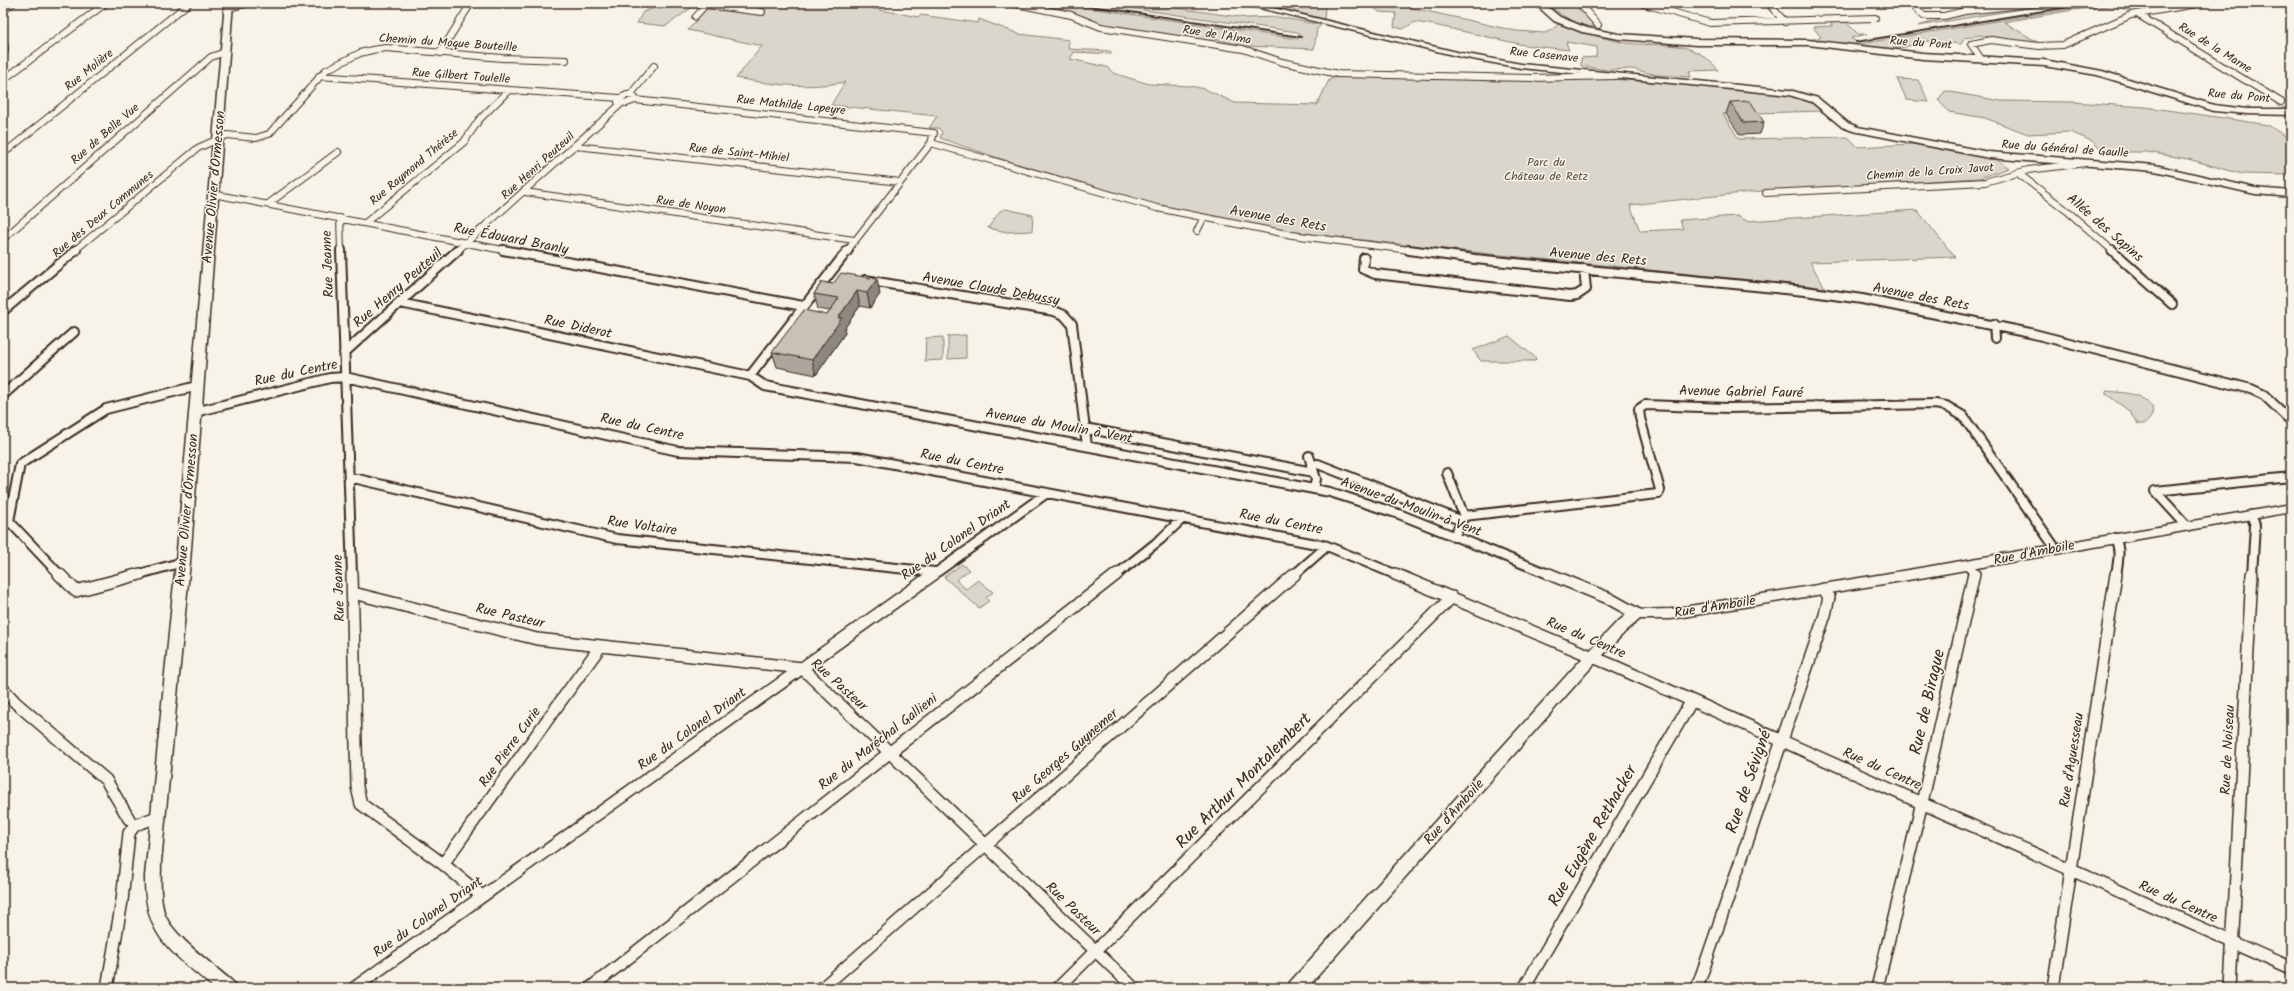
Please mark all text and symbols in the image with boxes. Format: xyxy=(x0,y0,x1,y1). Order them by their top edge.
street label: Rue de la Marne xyxy=(2175,18,2256,78)
street label: Rue de l'Alma xyxy=(1181,20,1253,50)
street label: Chemin du Moque Bouteille xyxy=(378,29,518,57)
street label: Rue du Pont xyxy=(1889,31,1953,55)
street label: Rue Casenave xyxy=(1509,42,1580,68)
street label: Rue Molière xyxy=(60,44,118,96)
street label: Rue Gilbert Toulelle xyxy=(411,63,511,89)
street label: Rue du Pont xyxy=(2207,84,2271,108)
street label: Rue Mathilde Lapeyre xyxy=(736,90,847,120)
street label: Rue de Belle Vue xyxy=(66,98,144,169)
street label: Avenue Olivier d'Ormesson xyxy=(196,110,232,264)
street label: Rue Raymond Thérèse xyxy=(365,124,463,210)
street label: Rue Henri Peuteuil xyxy=(497,128,579,204)
street label: Rue du Général de Gaulle xyxy=(2001,135,2130,163)
street label: Rue de Saint-Mihiel xyxy=(688,138,790,168)
park label: Parc du Château de Retz xyxy=(1504,153,1588,186)
street label: Chemin de la Croix Javot xyxy=(1865,158,1995,186)
street label: Rue des Deux Communes xyxy=(48,166,158,262)
street label: Allée des Sapins xyxy=(2062,188,2148,268)
street label: Rue de Noyon xyxy=(655,191,727,219)
street label: Avenue des Rets xyxy=(1228,200,1328,238)
street label: Rue Édouard Branly xyxy=(452,217,571,261)
street label: Rue Jeanne xyxy=(316,229,340,298)
street label: Rue Henry Peuteuil xyxy=(348,242,448,333)
street label: Avenue des Rets xyxy=(1548,242,1648,272)
street label: Avenue Claude Debussy xyxy=(921,266,1062,312)
street label: Avenue des Rets xyxy=(1871,277,1971,317)
street label: Rue Diderot xyxy=(542,309,615,345)
street label: Rue du Centre xyxy=(252,353,340,393)
street label: Avenue Gabriel Fauré xyxy=(1679,380,1804,404)
street label: Avenue du Moulin à Vent xyxy=(984,402,1135,450)
street label: Rue du Centre xyxy=(598,407,686,447)
street label: Avenue Olivier d'Ormesson xyxy=(169,433,205,587)
street label: Rue du Centre xyxy=(918,443,1006,481)
street label: Avenue du Moulin à Vent xyxy=(1337,471,1485,543)
street label: Rue du Colonel Driant xyxy=(896,493,1016,586)
street label: Rue du Centre xyxy=(1237,503,1325,541)
street label: Rue Voltaire xyxy=(606,510,679,542)
street label: Rue d'Amboile xyxy=(1992,534,2077,572)
street label: Rue Jeanne xyxy=(327,553,351,622)
street label: Rue d'Amboile xyxy=(1673,590,1758,624)
street label: Rue Pasteur xyxy=(473,597,548,635)
street label: Rue du Centre xyxy=(1543,611,1630,665)
street label: Rue de Birague xyxy=(1903,646,1953,758)
street label: Rue Pasteur xyxy=(806,653,873,718)
street label: Rue du Colonel Driant xyxy=(633,682,751,776)
street label: Rue du Maréchal Gallieni xyxy=(814,688,943,796)
street label: Rue Pierre Curie xyxy=(473,702,547,792)
street label: Rue Georges Guynemer xyxy=(1007,703,1124,809)
street label: Rue de Noiseau xyxy=(2215,704,2241,796)
street label: Rue Arthur Montalembert xyxy=(1170,706,1319,855)
street label: Rue d'Aguesseau xyxy=(2054,711,2090,809)
street label: Rue de Sévigné xyxy=(1719,725,1780,837)
street label: Rue du Centre xyxy=(1839,742,1926,797)
street label: Rue Eugène Rethacker xyxy=(1541,759,1645,912)
street label: Rue d'Amboile xyxy=(1418,774,1490,850)
street label: Rue du Colonel Driant xyxy=(368,870,488,963)
street label: Rue du Centre xyxy=(2135,875,2222,930)
street label: Rue Pasteur xyxy=(1040,877,1107,942)

